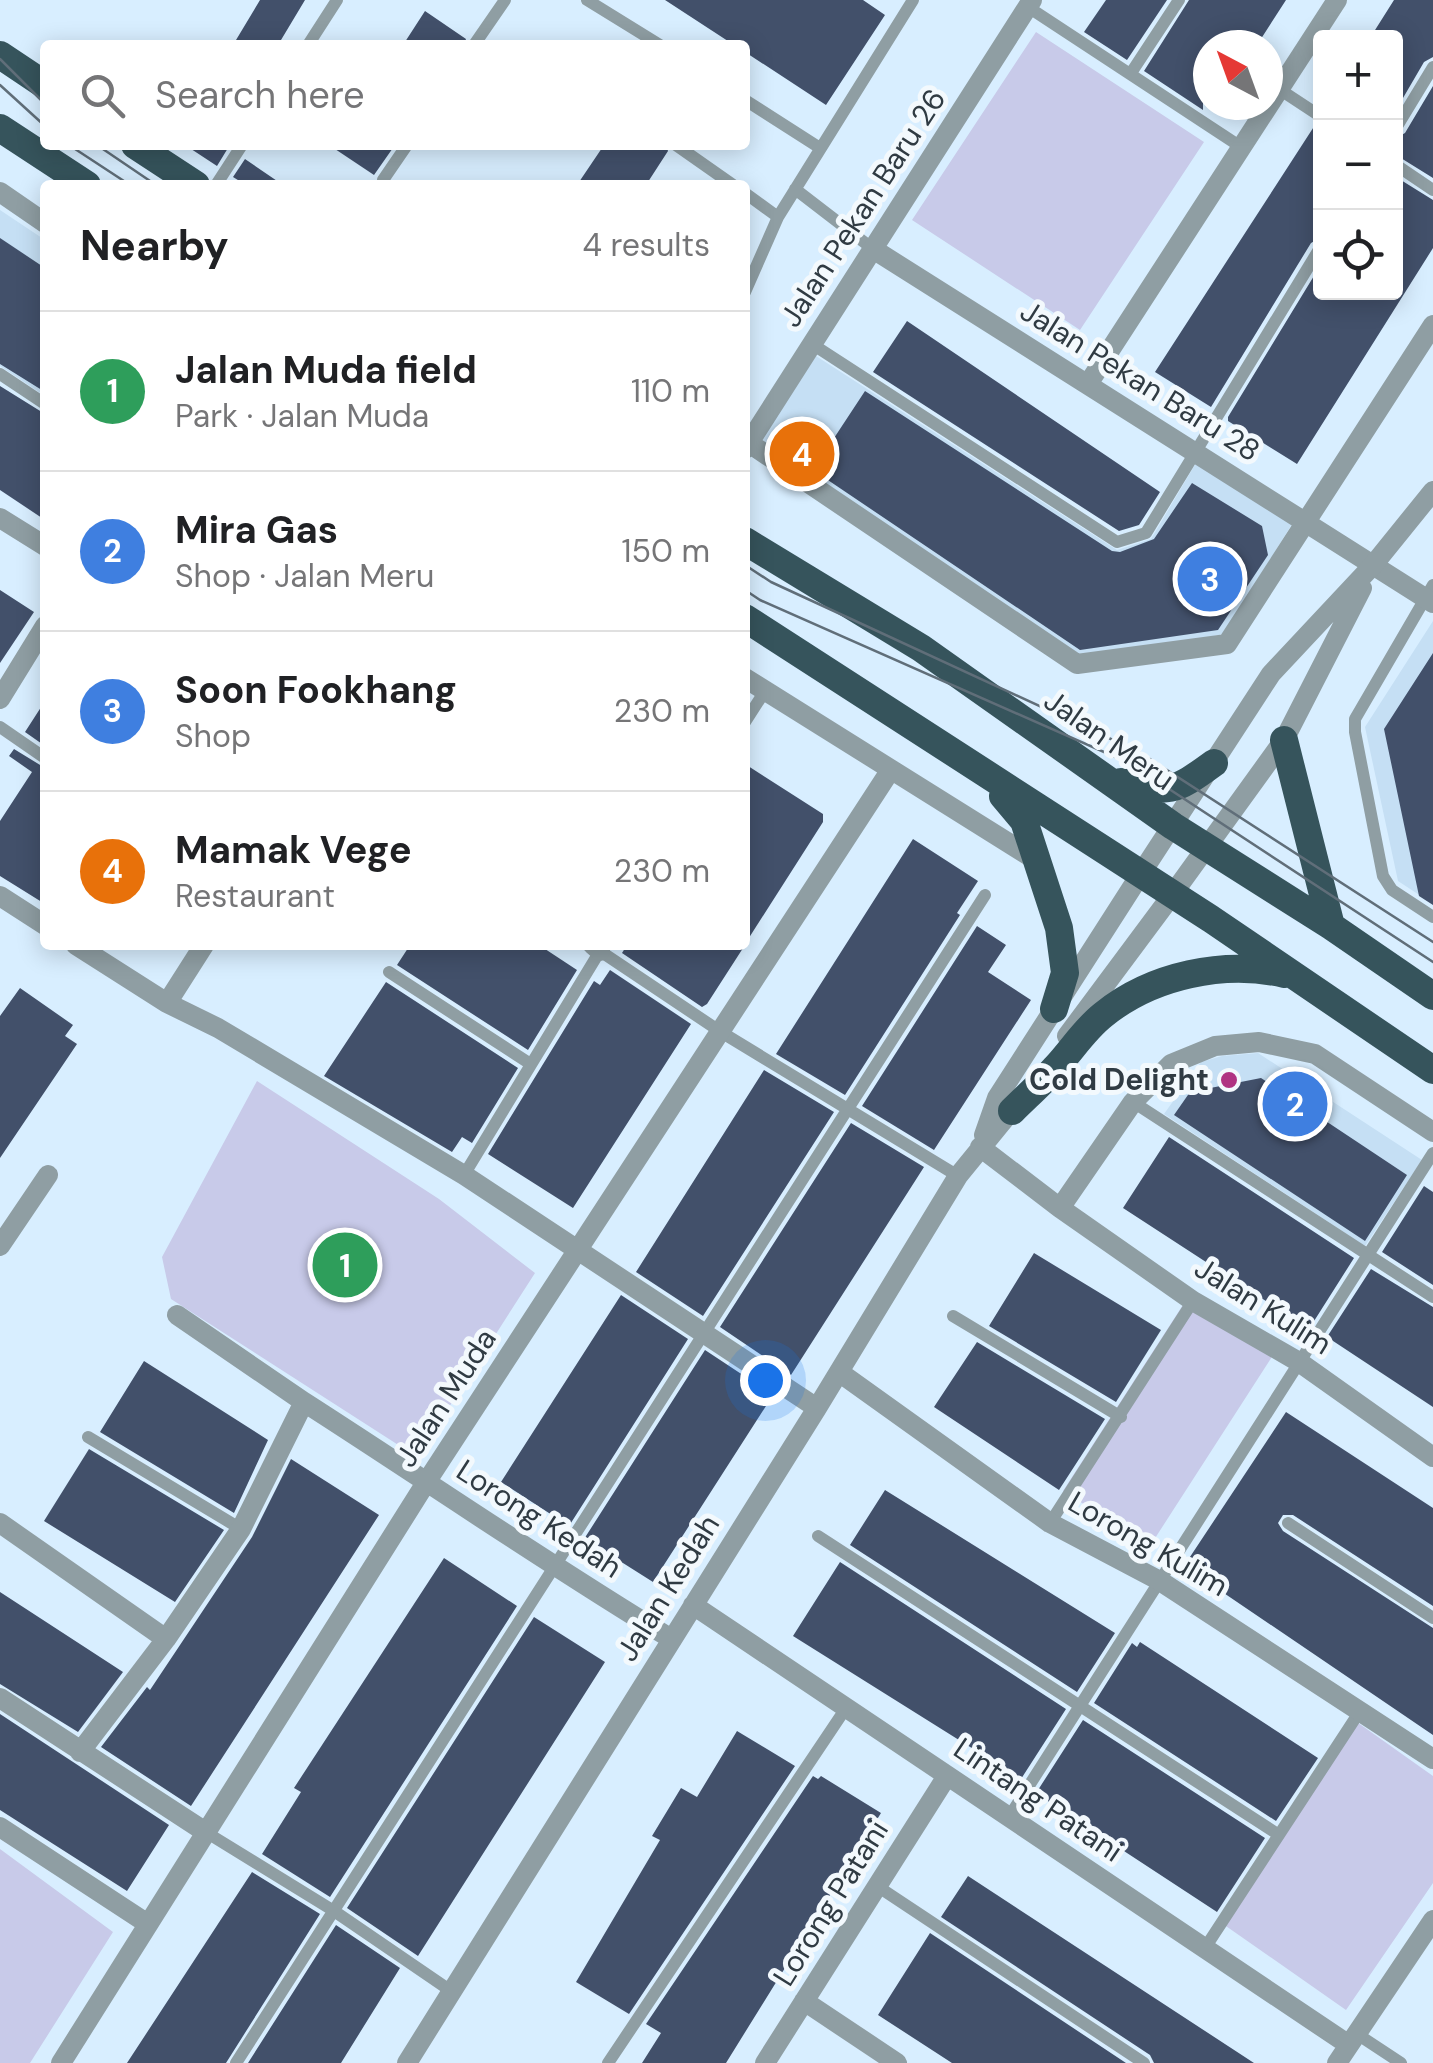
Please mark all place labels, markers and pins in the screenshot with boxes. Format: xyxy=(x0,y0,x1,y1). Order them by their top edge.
pin: 4 xyxy=(770,416,834,492)
pin: 3 xyxy=(1178,542,1242,616)
place label: Cold Delight xyxy=(1029,1060,1209,1099)
pin: 2 xyxy=(1262,1066,1328,1142)
marker: Cold Delight xyxy=(1218,1069,1240,1091)
pin: 1 xyxy=(312,1228,378,1302)

